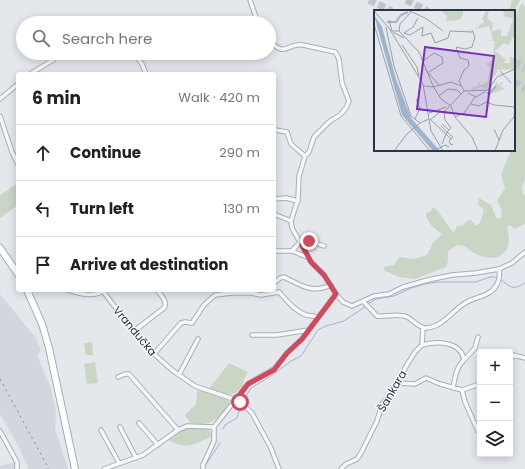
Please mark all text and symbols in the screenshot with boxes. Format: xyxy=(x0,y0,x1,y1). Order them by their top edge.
inset map xyxy=(374,10,515,151)
search box xyxy=(16,16,276,60)
icon: search xyxy=(30,27,52,49)
text: Search here xyxy=(62,28,152,49)
text: 6 min xyxy=(32,86,81,110)
text: Walk · 420 m xyxy=(178,88,260,107)
icon: ahead xyxy=(32,142,54,164)
text: Continue xyxy=(70,142,141,163)
text: 290 m xyxy=(219,143,260,162)
icon: left xyxy=(32,198,54,220)
text: Turn left xyxy=(70,198,134,219)
text: 130 m xyxy=(223,199,260,218)
route end xyxy=(300,232,318,250)
icon: arrive xyxy=(32,254,54,276)
text: Arrive at destination xyxy=(70,254,228,275)
street label: Vrandučka xyxy=(109,303,161,359)
map controls xyxy=(477,349,513,457)
button: + xyxy=(477,349,513,385)
street label: Šankara xyxy=(374,367,410,415)
button: − xyxy=(477,385,513,421)
route start xyxy=(231,393,249,411)
button: layers xyxy=(477,421,513,457)

